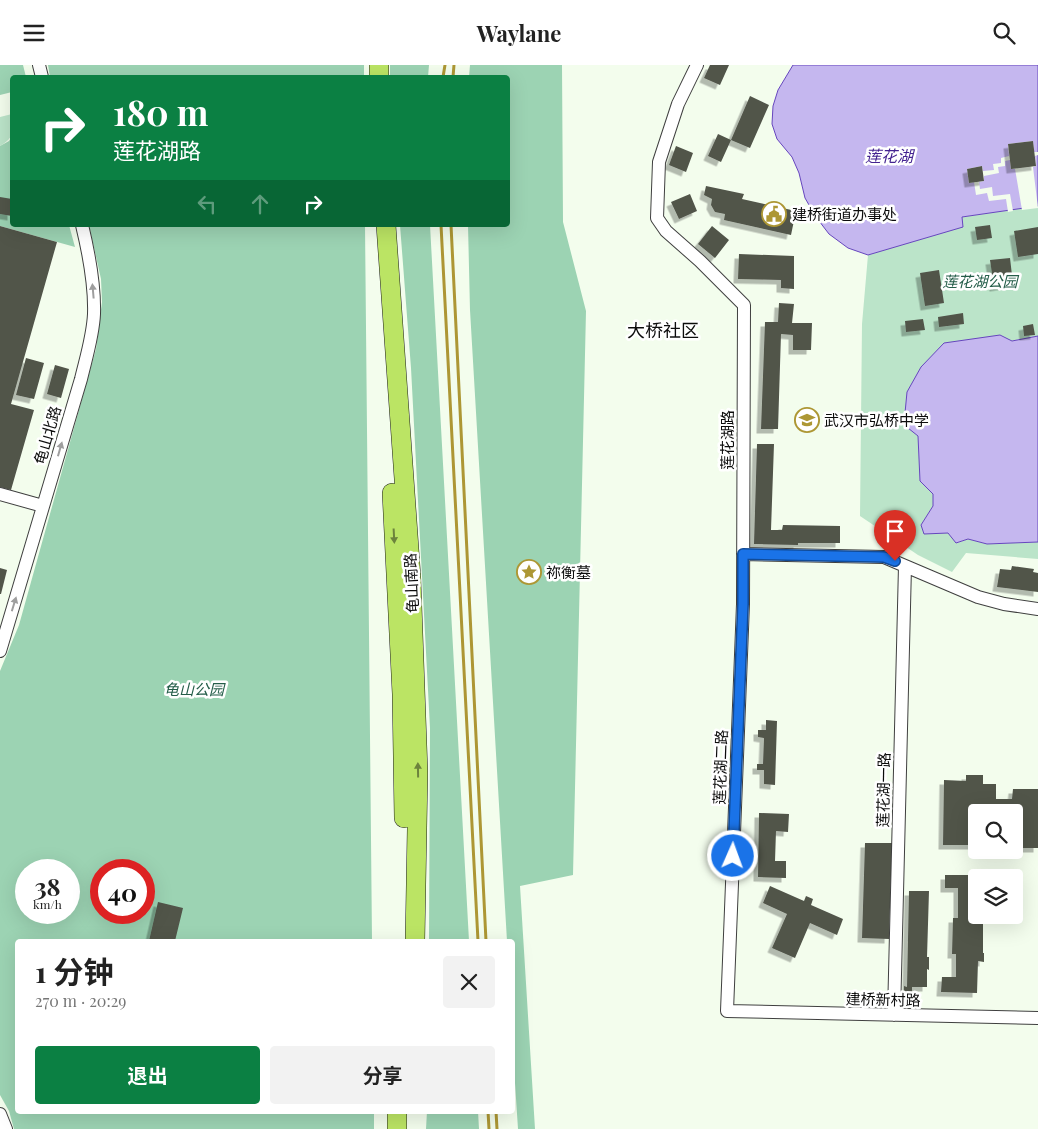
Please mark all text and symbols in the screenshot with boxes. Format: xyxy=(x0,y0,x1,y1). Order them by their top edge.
text: Waylane xyxy=(477,18,561,48)
icon: menu xyxy=(20,19,48,47)
icon: search xyxy=(990,19,1018,47)
text: 180 m xyxy=(113,88,208,135)
icon: right xyxy=(30,95,95,160)
text: 莲花湖路 xyxy=(113,135,201,165)
water label: 莲花湖 xyxy=(865,145,916,166)
icon: left xyxy=(193,190,221,218)
icon: ahead xyxy=(246,190,274,218)
icon: right xyxy=(299,190,327,218)
public building icon: 建桥街道办事处 xyxy=(761,201,787,227)
place label: 建桥街道办事处 xyxy=(792,204,897,224)
park label: 莲花湖公园 xyxy=(942,271,1019,291)
one-way arrow xyxy=(89,282,97,298)
district label: 大桥社区 xyxy=(627,318,699,342)
street label: 龟山北路 xyxy=(29,403,65,467)
school or university icon: 武汉市弘桥中学 xyxy=(794,407,820,433)
street label: 莲花湖路 xyxy=(717,410,737,470)
place label: 武汉市弘桥中学 xyxy=(824,410,929,430)
one-way arrow xyxy=(57,441,65,456)
pin xyxy=(874,510,916,561)
icon: arrive xyxy=(881,517,909,545)
one-way arrow xyxy=(391,528,399,544)
street label: 龟山南路 xyxy=(399,553,423,613)
place icon: 祢衡墓 xyxy=(516,559,542,585)
place label: 祢衡墓 xyxy=(546,562,591,582)
one-way arrow xyxy=(11,597,19,612)
park label: 龟山公园 xyxy=(164,679,226,699)
street label: 莲花湖二路 xyxy=(709,729,731,805)
street label: 莲花湖一路 xyxy=(872,752,894,828)
one-way arrow xyxy=(414,762,422,778)
map controls xyxy=(968,804,1023,924)
button: search xyxy=(968,804,1023,859)
position arrow xyxy=(706,829,758,881)
speed limit sign: 40 xyxy=(90,859,155,924)
text: 38 xyxy=(34,869,61,902)
button: layers xyxy=(968,869,1023,924)
text: km/h xyxy=(33,896,62,912)
text: 1 分钟 xyxy=(35,951,113,991)
button: close xyxy=(443,956,495,1008)
street label: 建桥新村路 xyxy=(845,988,921,1010)
text: 270 m · 20:29 xyxy=(35,990,126,1011)
button: 退出 xyxy=(35,1046,260,1104)
button: 分享 xyxy=(270,1046,495,1104)

